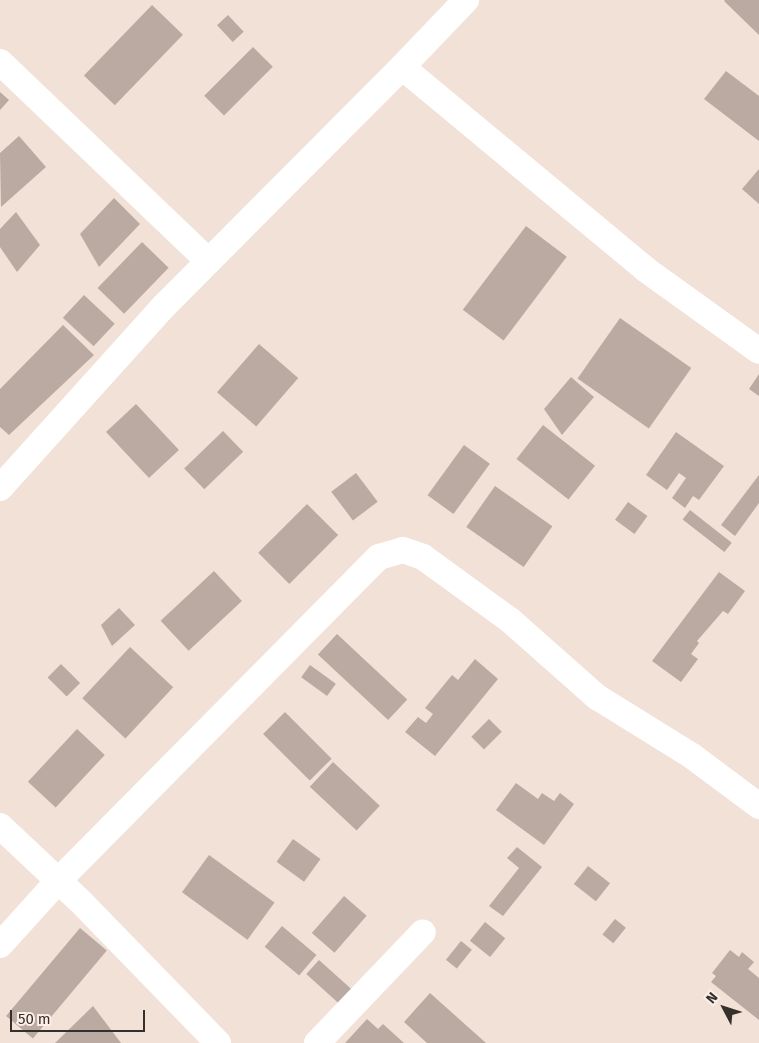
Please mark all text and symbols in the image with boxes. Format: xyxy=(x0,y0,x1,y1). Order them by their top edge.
north arrow xyxy=(699,983,749,1033)
text: N xyxy=(703,989,722,1007)
scale bar xyxy=(12,1000,148,1032)
text: 50 m xyxy=(18,1010,51,1028)

